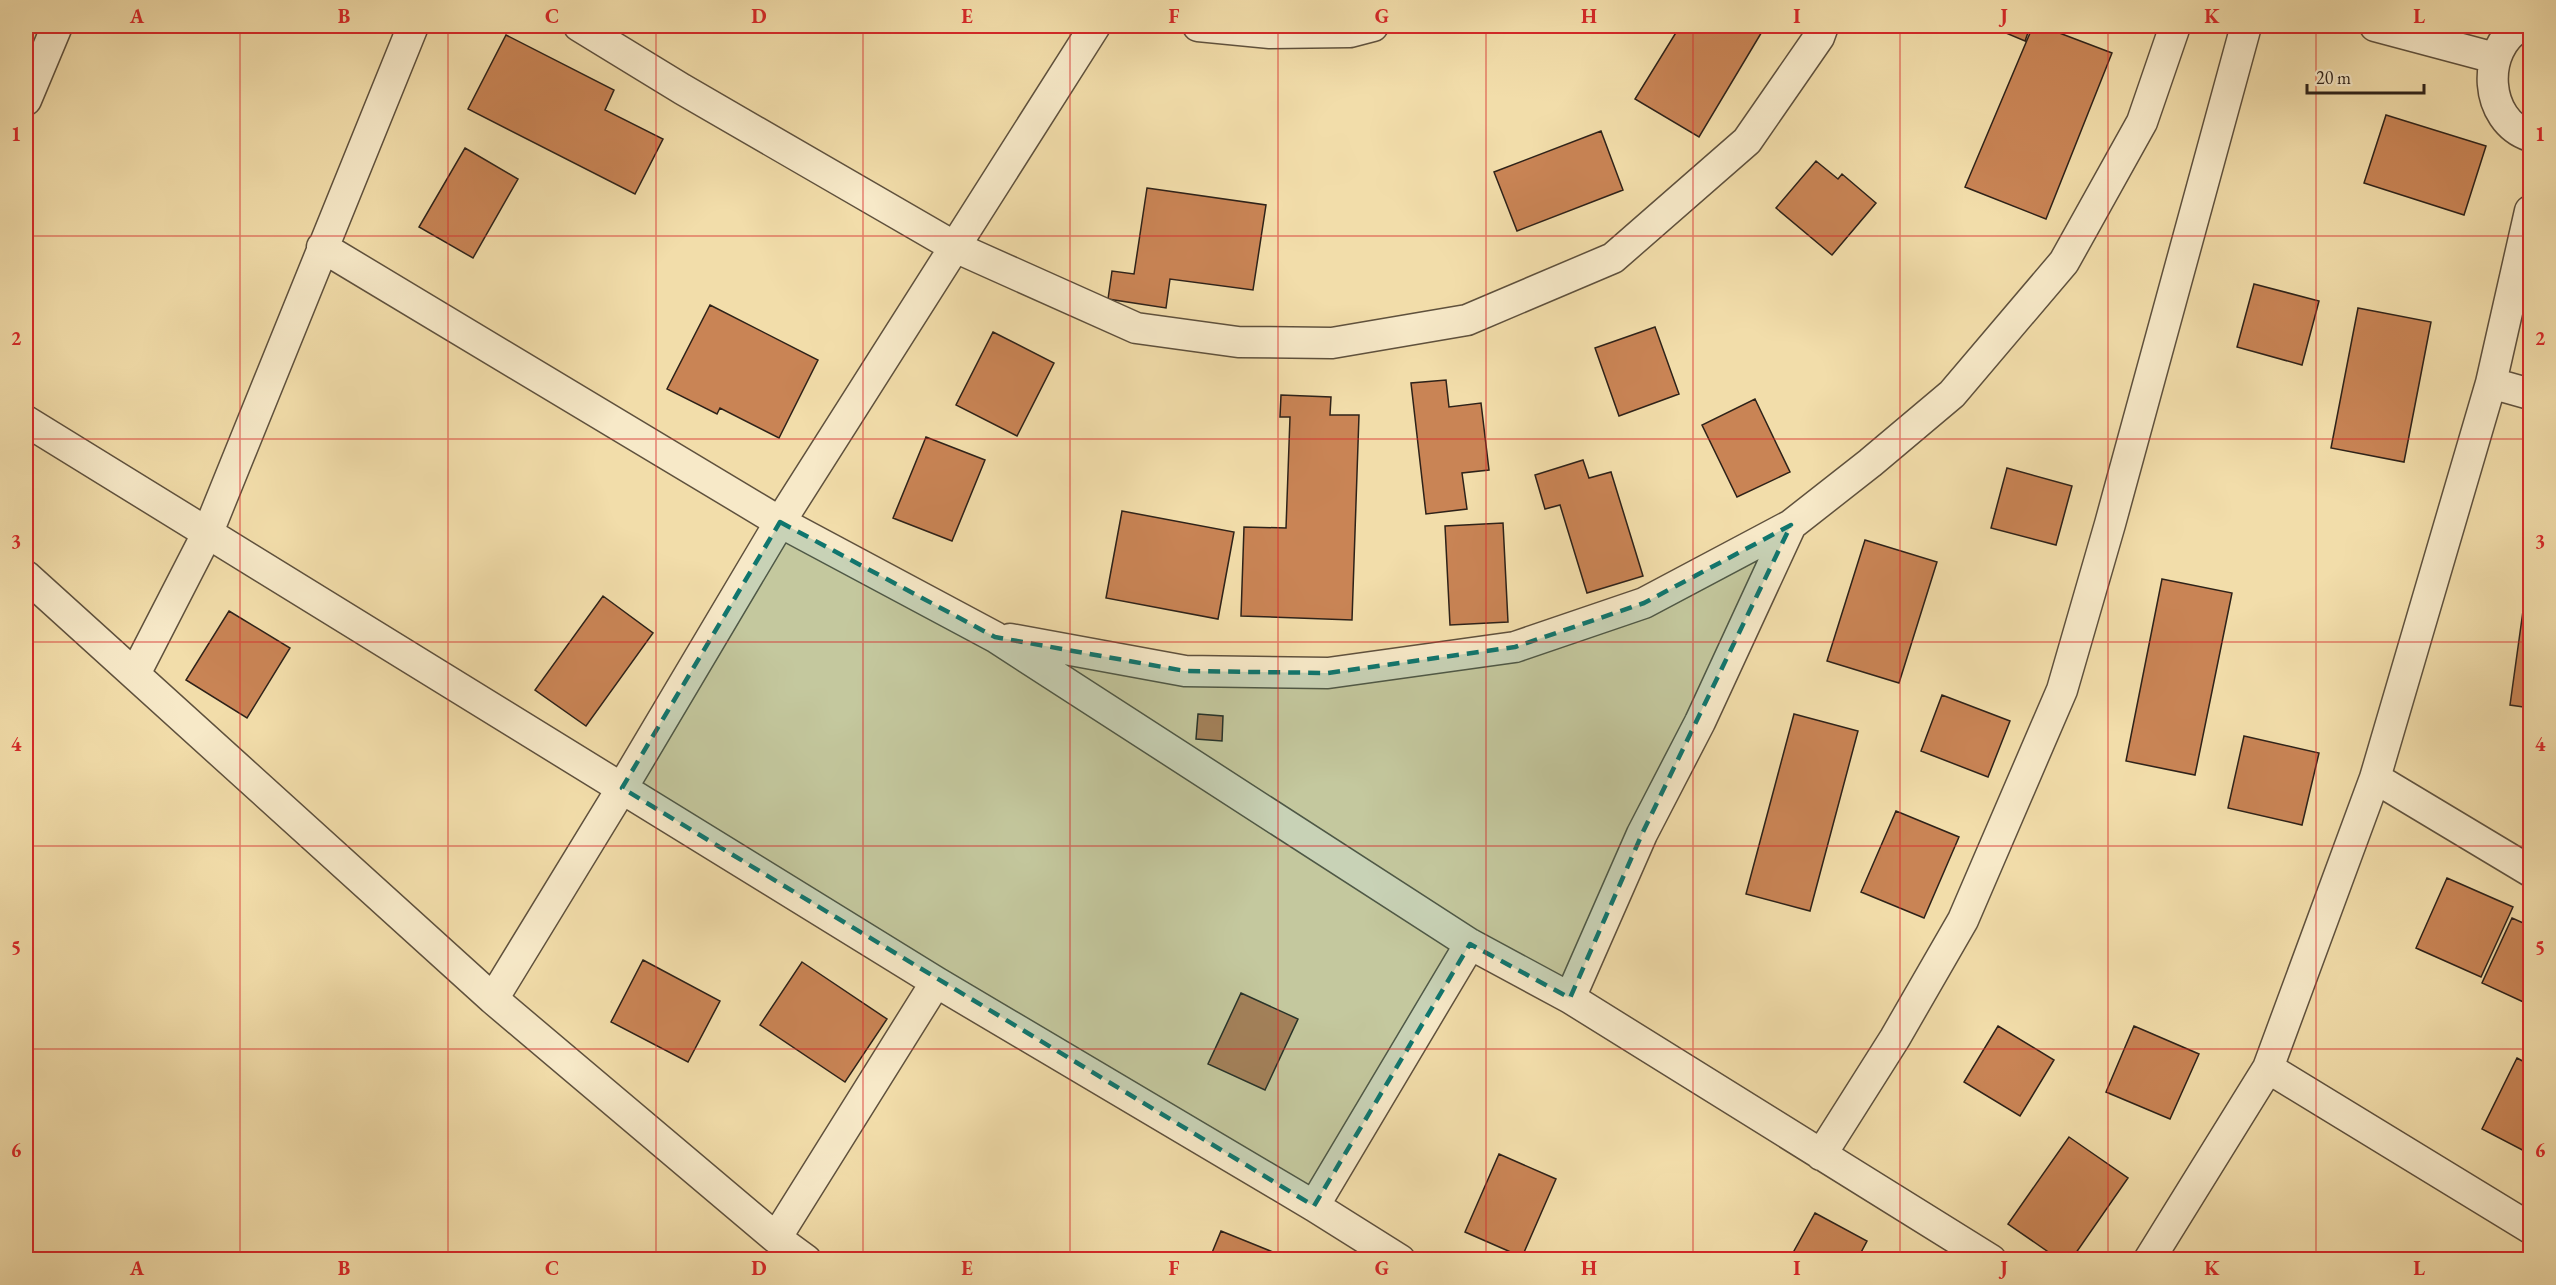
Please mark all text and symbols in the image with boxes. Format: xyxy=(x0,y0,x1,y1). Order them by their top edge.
text: A xyxy=(129,3,145,29)
text: B xyxy=(338,3,350,29)
text: C xyxy=(545,3,559,29)
text: D xyxy=(751,3,767,29)
text: E xyxy=(961,3,973,29)
text: F xyxy=(1169,3,1180,29)
text: G xyxy=(1375,3,1389,29)
text: H xyxy=(1581,3,1597,29)
text: I xyxy=(1793,3,1801,29)
text: J xyxy=(1998,3,2008,29)
text: K xyxy=(2204,3,2220,29)
text: L xyxy=(2413,3,2425,29)
scale bar xyxy=(2307,57,2424,95)
text: 20 m xyxy=(2316,66,2351,89)
text: 1 xyxy=(11,121,21,147)
text: 1 xyxy=(2535,121,2545,147)
text: 2 xyxy=(11,325,22,351)
text: 2 xyxy=(2535,325,2546,351)
text: 3 xyxy=(11,528,21,554)
text: 3 xyxy=(2535,528,2545,554)
text: 4 xyxy=(11,731,22,757)
text: 4 xyxy=(2535,731,2546,757)
text: 5 xyxy=(11,934,21,960)
text: 5 xyxy=(2535,934,2545,960)
text: 6 xyxy=(11,1137,22,1163)
text: 6 xyxy=(2535,1137,2546,1163)
text: A xyxy=(129,1255,145,1281)
text: B xyxy=(338,1255,350,1281)
text: C xyxy=(545,1255,559,1281)
text: D xyxy=(751,1255,767,1281)
text: E xyxy=(961,1255,973,1281)
text: F xyxy=(1169,1255,1180,1281)
text: G xyxy=(1375,1255,1389,1281)
text: H xyxy=(1581,1255,1597,1281)
text: I xyxy=(1793,1255,1801,1281)
text: J xyxy=(1998,1255,2008,1281)
text: K xyxy=(2204,1255,2220,1281)
text: L xyxy=(2413,1255,2425,1281)

